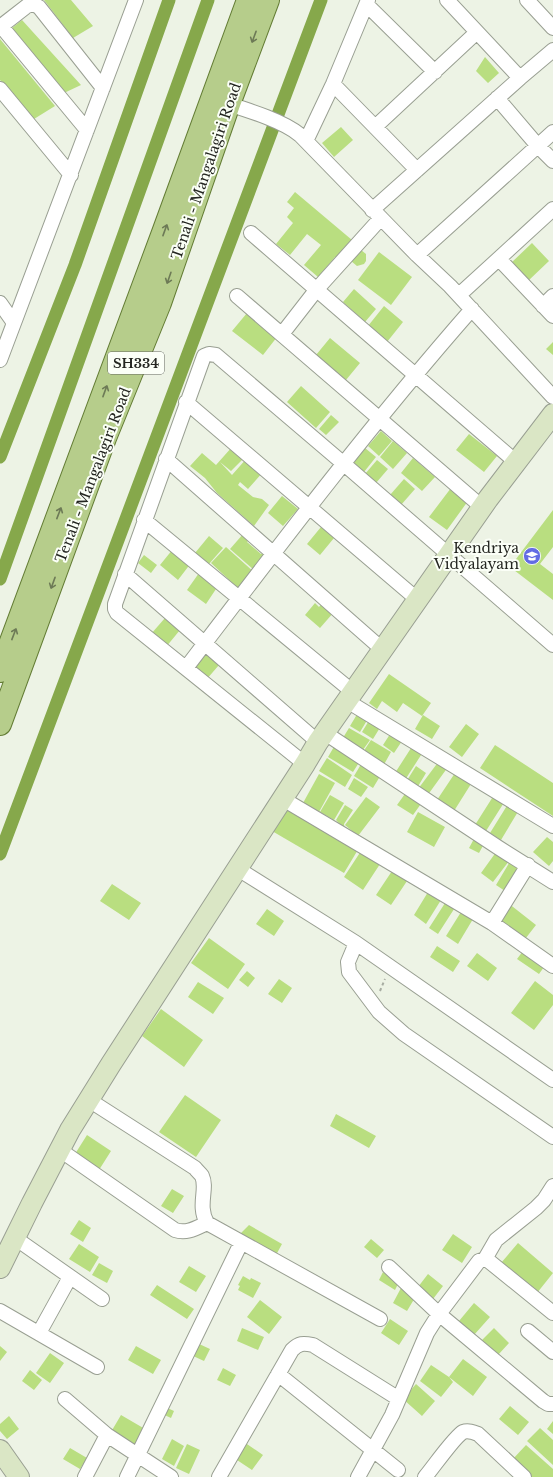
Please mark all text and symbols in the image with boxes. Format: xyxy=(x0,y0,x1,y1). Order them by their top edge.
one-way arrow xyxy=(250,30,257,43)
street label: Tenali - Mangalagiri Road xyxy=(167,80,245,262)
one-way arrow xyxy=(161,224,169,236)
one-way arrow xyxy=(164,272,172,284)
road number: SH334 xyxy=(108,352,164,374)
street label: Tenali - Mangalagiri Road xyxy=(51,384,135,565)
one-way arrow xyxy=(102,384,109,397)
one-way arrow xyxy=(56,507,64,519)
place label: Kendriya Vidyalayam xyxy=(433,539,519,573)
school or university icon: Kendriya Vidyalayam xyxy=(522,546,542,566)
one-way arrow xyxy=(48,576,56,588)
one-way arrow xyxy=(10,629,18,641)

